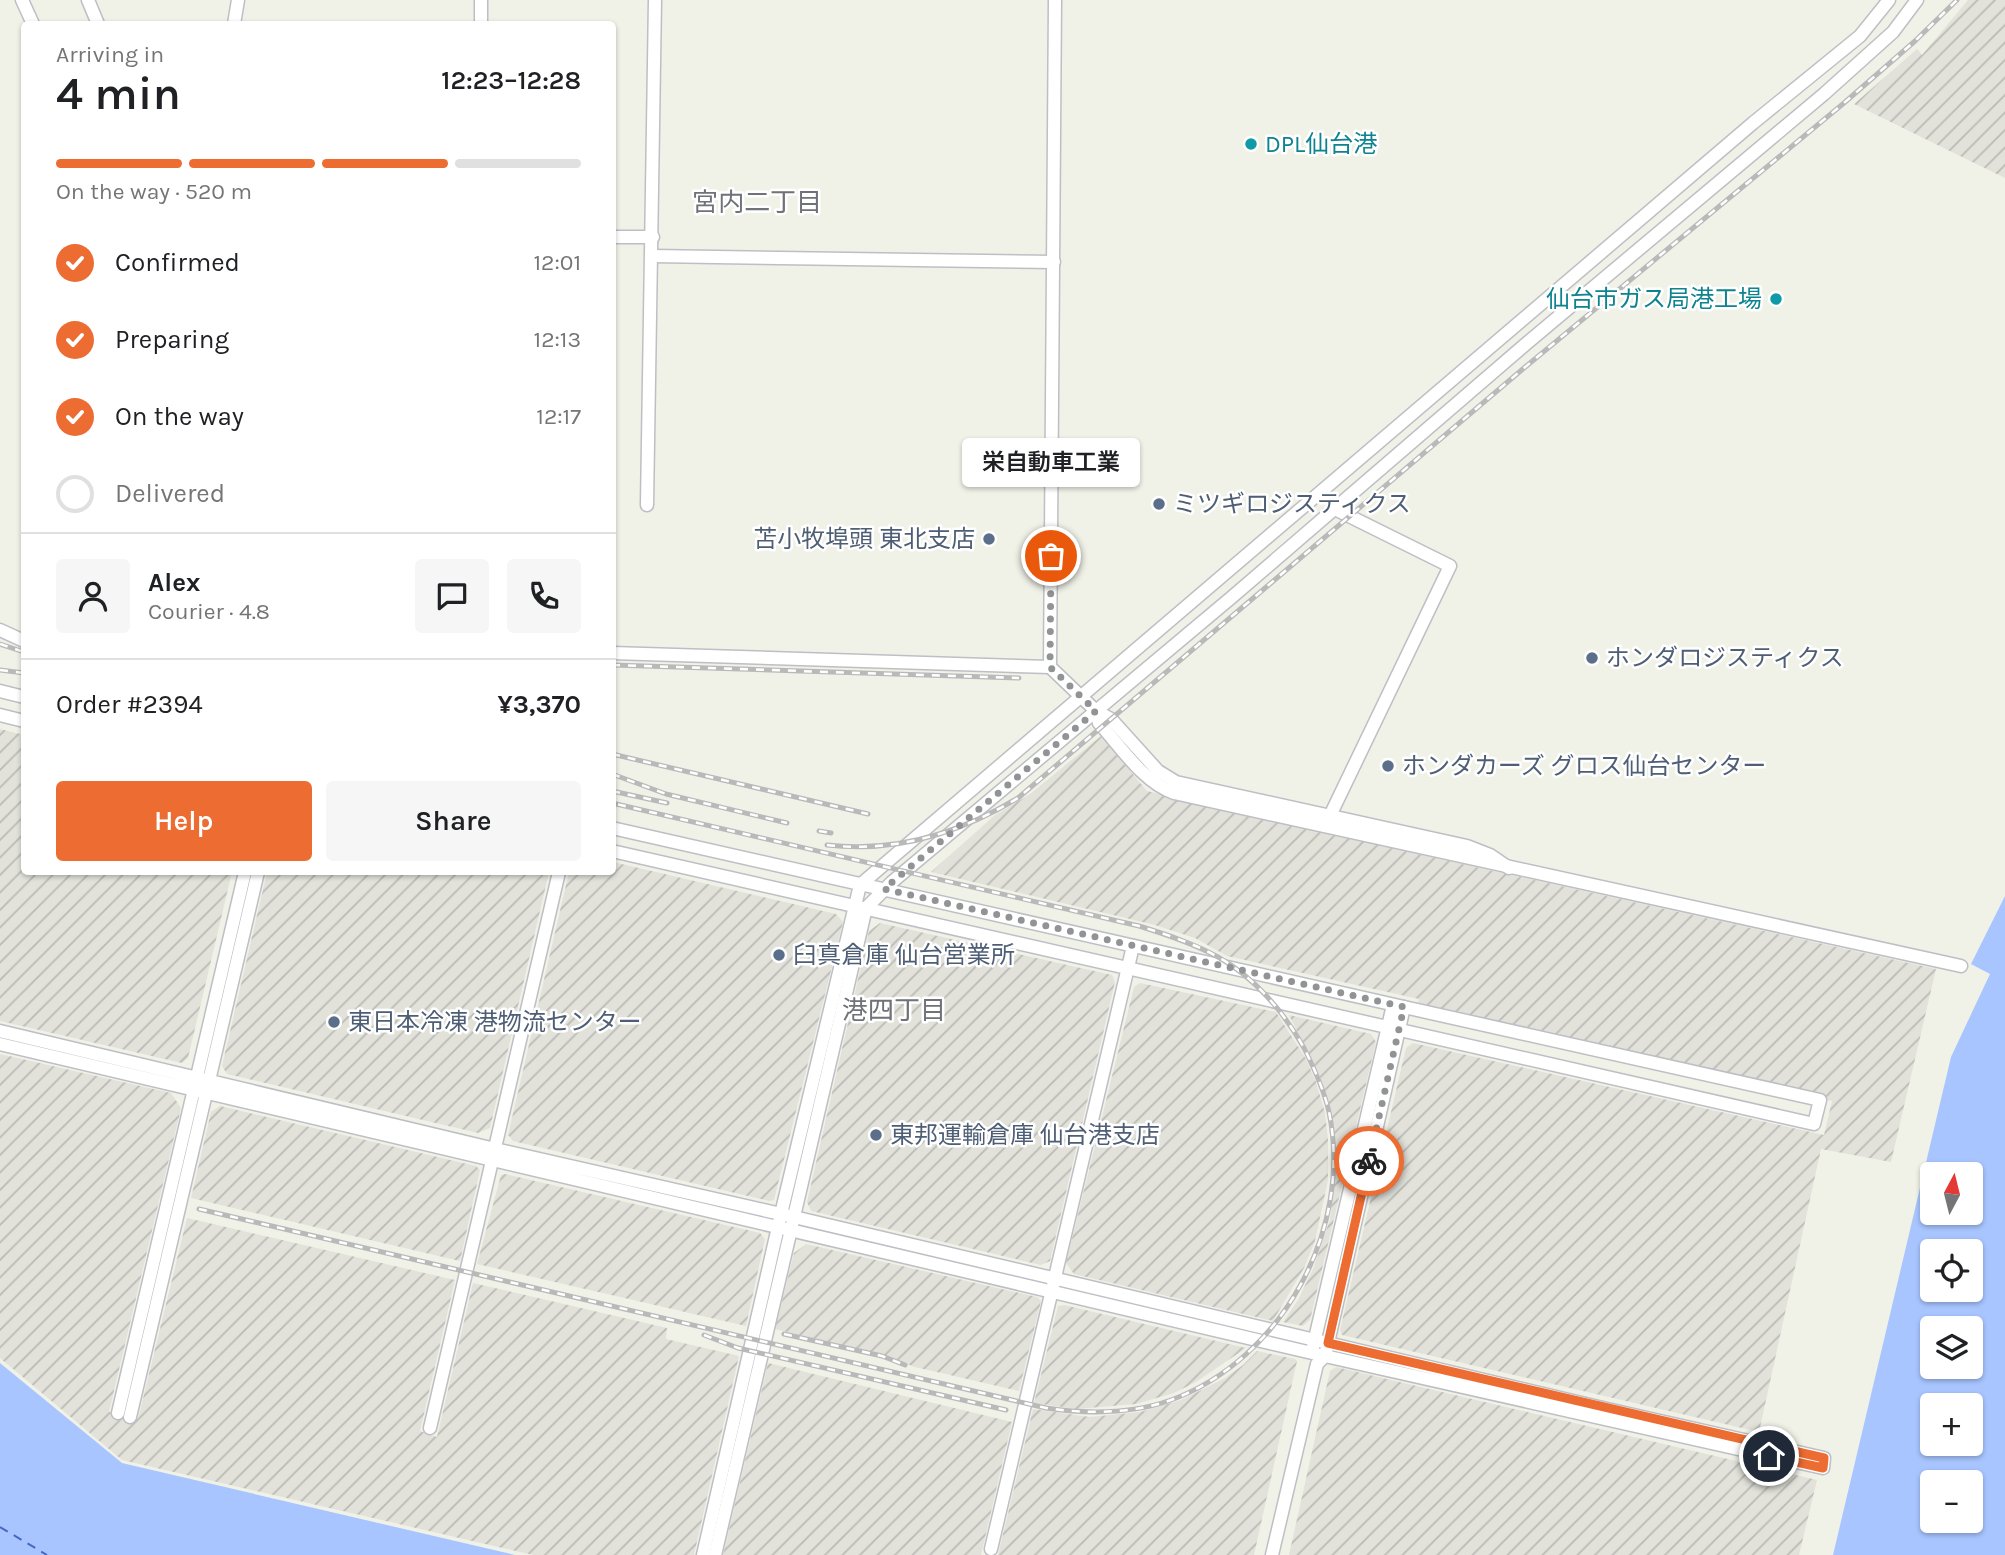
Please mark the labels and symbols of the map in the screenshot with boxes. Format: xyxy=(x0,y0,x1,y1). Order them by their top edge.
place label: DPL仙台港 xyxy=(1265,130,1377,158)
marker: DPL仙台港 xyxy=(1243,136,1259,152)
district label: 宮内二丁目 xyxy=(692,187,822,218)
place label: 仙台市ガス局港工場 xyxy=(1546,285,1762,313)
marker: 仙台市ガス局港工場 xyxy=(1768,291,1784,307)
callout: 栄自動車工業 xyxy=(962,437,1140,486)
place label: ミツギロジスティクス xyxy=(1173,490,1411,518)
marker: ミツギロジスティクス xyxy=(1151,496,1167,512)
place label: 苫小牧埠頭 東北支店 xyxy=(753,525,975,553)
pin xyxy=(1021,526,1081,586)
marker: 苫小牧埠頭 東北支店 xyxy=(981,531,997,547)
place label: ホンダロジスティクス xyxy=(1606,644,1844,672)
marker: ホンダロジスティクス xyxy=(1584,650,1600,666)
place label: ホンダカーズ グロス仙台センター xyxy=(1402,752,1767,780)
marker: ホンダカーズ グロス仙台センター xyxy=(1380,758,1396,774)
place label: 臼真倉庫 仙台営業所 xyxy=(793,941,1015,969)
marker: 臼真倉庫 仙台営業所 xyxy=(771,947,787,963)
district label: 港四丁目 xyxy=(842,995,946,1026)
place label: 東日本冷凍 港物流センター xyxy=(348,1008,642,1036)
marker: 東日本冷凍 港物流センター xyxy=(326,1014,342,1030)
place label: 東邦運輸倉庫 仙台港支店 xyxy=(890,1121,1160,1149)
courier xyxy=(1334,1126,1404,1196)
marker: 東邦運輸倉庫 仙台港支店 xyxy=(868,1127,884,1143)
north arrow xyxy=(1920,1162,1983,1225)
pin xyxy=(1739,1426,1799,1486)

